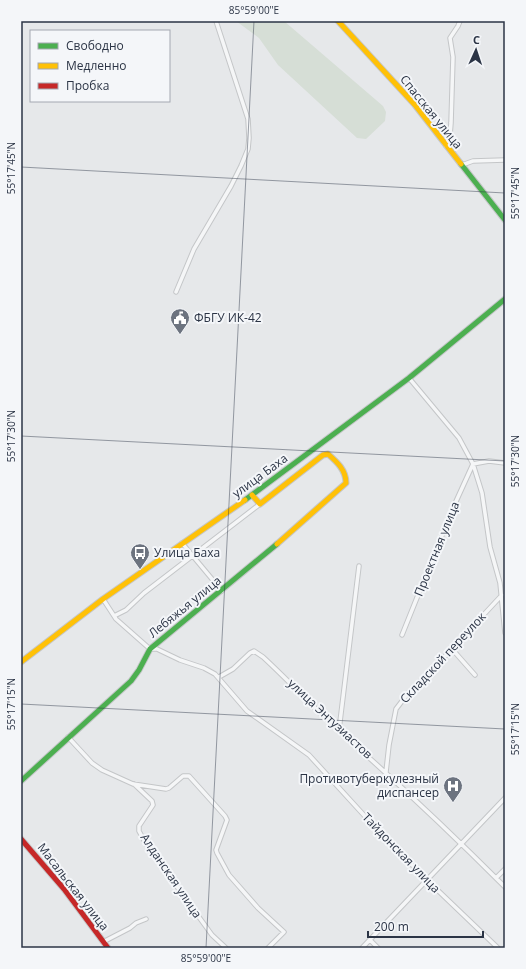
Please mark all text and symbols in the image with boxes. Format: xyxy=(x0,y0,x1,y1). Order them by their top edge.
text: 85°59'00"E xyxy=(229,3,279,17)
legend xyxy=(30,30,170,102)
north arrow xyxy=(456,30,496,70)
text: С xyxy=(473,32,480,47)
text: Свободно xyxy=(66,37,124,54)
text: Медленно xyxy=(66,57,126,74)
street label: Спасская улица xyxy=(396,71,466,152)
text: Пробка xyxy=(66,77,109,94)
text: 55°17'45"N xyxy=(4,142,18,194)
text: 55°17'45"N xyxy=(508,167,522,219)
public building icon: ФБГУ ИК-42 xyxy=(169,307,191,335)
place label: ФБГУ ИК-42 xyxy=(194,309,262,326)
text: 55°17'30"N xyxy=(4,410,18,462)
text: 55°17'30"N xyxy=(508,435,522,487)
street label: улица Баха xyxy=(229,450,291,502)
street label: Проектная улица xyxy=(410,499,463,599)
bus stop icon: Улица Баха xyxy=(129,542,151,570)
place label: Улица Баха xyxy=(154,544,220,561)
street label: Лебяжья улица xyxy=(145,572,225,641)
street label: Складской переулок xyxy=(396,608,490,707)
street label: улица Энтузиастов xyxy=(284,675,377,763)
text: 55°17'15"N xyxy=(4,678,18,730)
text: 55°17'15"N xyxy=(508,703,522,755)
place label: Противотуберкулезный диспансер xyxy=(299,770,439,801)
hospital icon: Противотуберкулезный диспансер xyxy=(442,775,464,803)
street label: Тайдонская улица xyxy=(359,809,444,897)
street label: Алданская улица xyxy=(137,830,206,921)
street label: Масальская улица xyxy=(34,839,113,934)
scale bar xyxy=(368,913,483,939)
text: 200 m xyxy=(374,918,409,935)
text: 85°59'00"E xyxy=(181,951,231,965)

